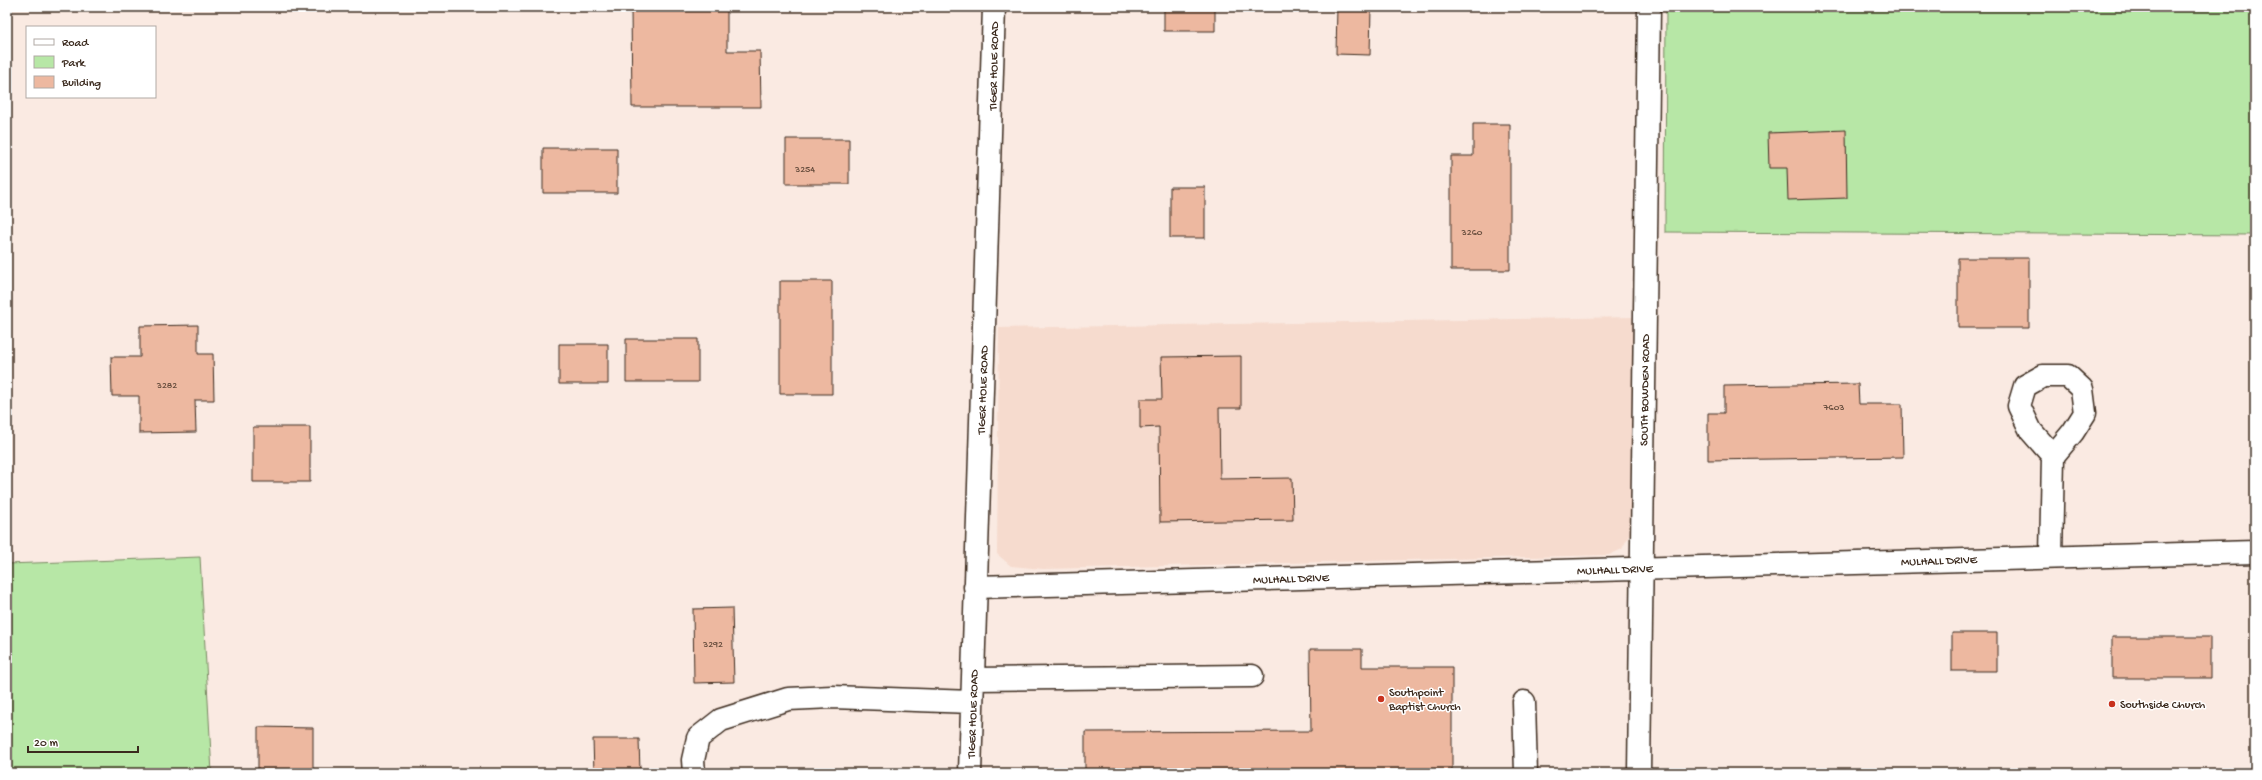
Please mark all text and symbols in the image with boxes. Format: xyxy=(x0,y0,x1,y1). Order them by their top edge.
street label: TIGER HOLE ROAD xyxy=(987,21,1003,112)
legend xyxy=(26,26,156,98)
text: Road xyxy=(62,37,89,51)
text: Park xyxy=(61,57,87,71)
text: Building xyxy=(61,77,101,91)
house number: 3254 xyxy=(794,164,815,176)
house number: 3260 xyxy=(1461,227,1483,239)
street label: SOUTH BOWDEN ROAD xyxy=(1638,334,1654,446)
street label: TIGER HOLE ROAD xyxy=(975,345,993,436)
house number: 3282 xyxy=(156,380,177,392)
house number: 7603 xyxy=(1822,402,1845,414)
street label: MULHALL DRIVE xyxy=(1901,554,1978,570)
street label: MULHALL DRIVE xyxy=(1577,563,1654,579)
street label: MULHALL DRIVE xyxy=(1253,572,1330,588)
house number: 3292 xyxy=(702,639,723,651)
street label: TIGER HOLE ROAD xyxy=(965,669,983,760)
place label: Southpoint Baptist Church xyxy=(1388,687,1461,715)
marker: Southpoint Baptist Church xyxy=(1376,694,1386,704)
marker: Southside Church xyxy=(2107,699,2117,709)
place label: Southside Church xyxy=(2120,699,2206,713)
scale bar xyxy=(28,728,138,754)
text: 20 m xyxy=(34,737,59,751)

